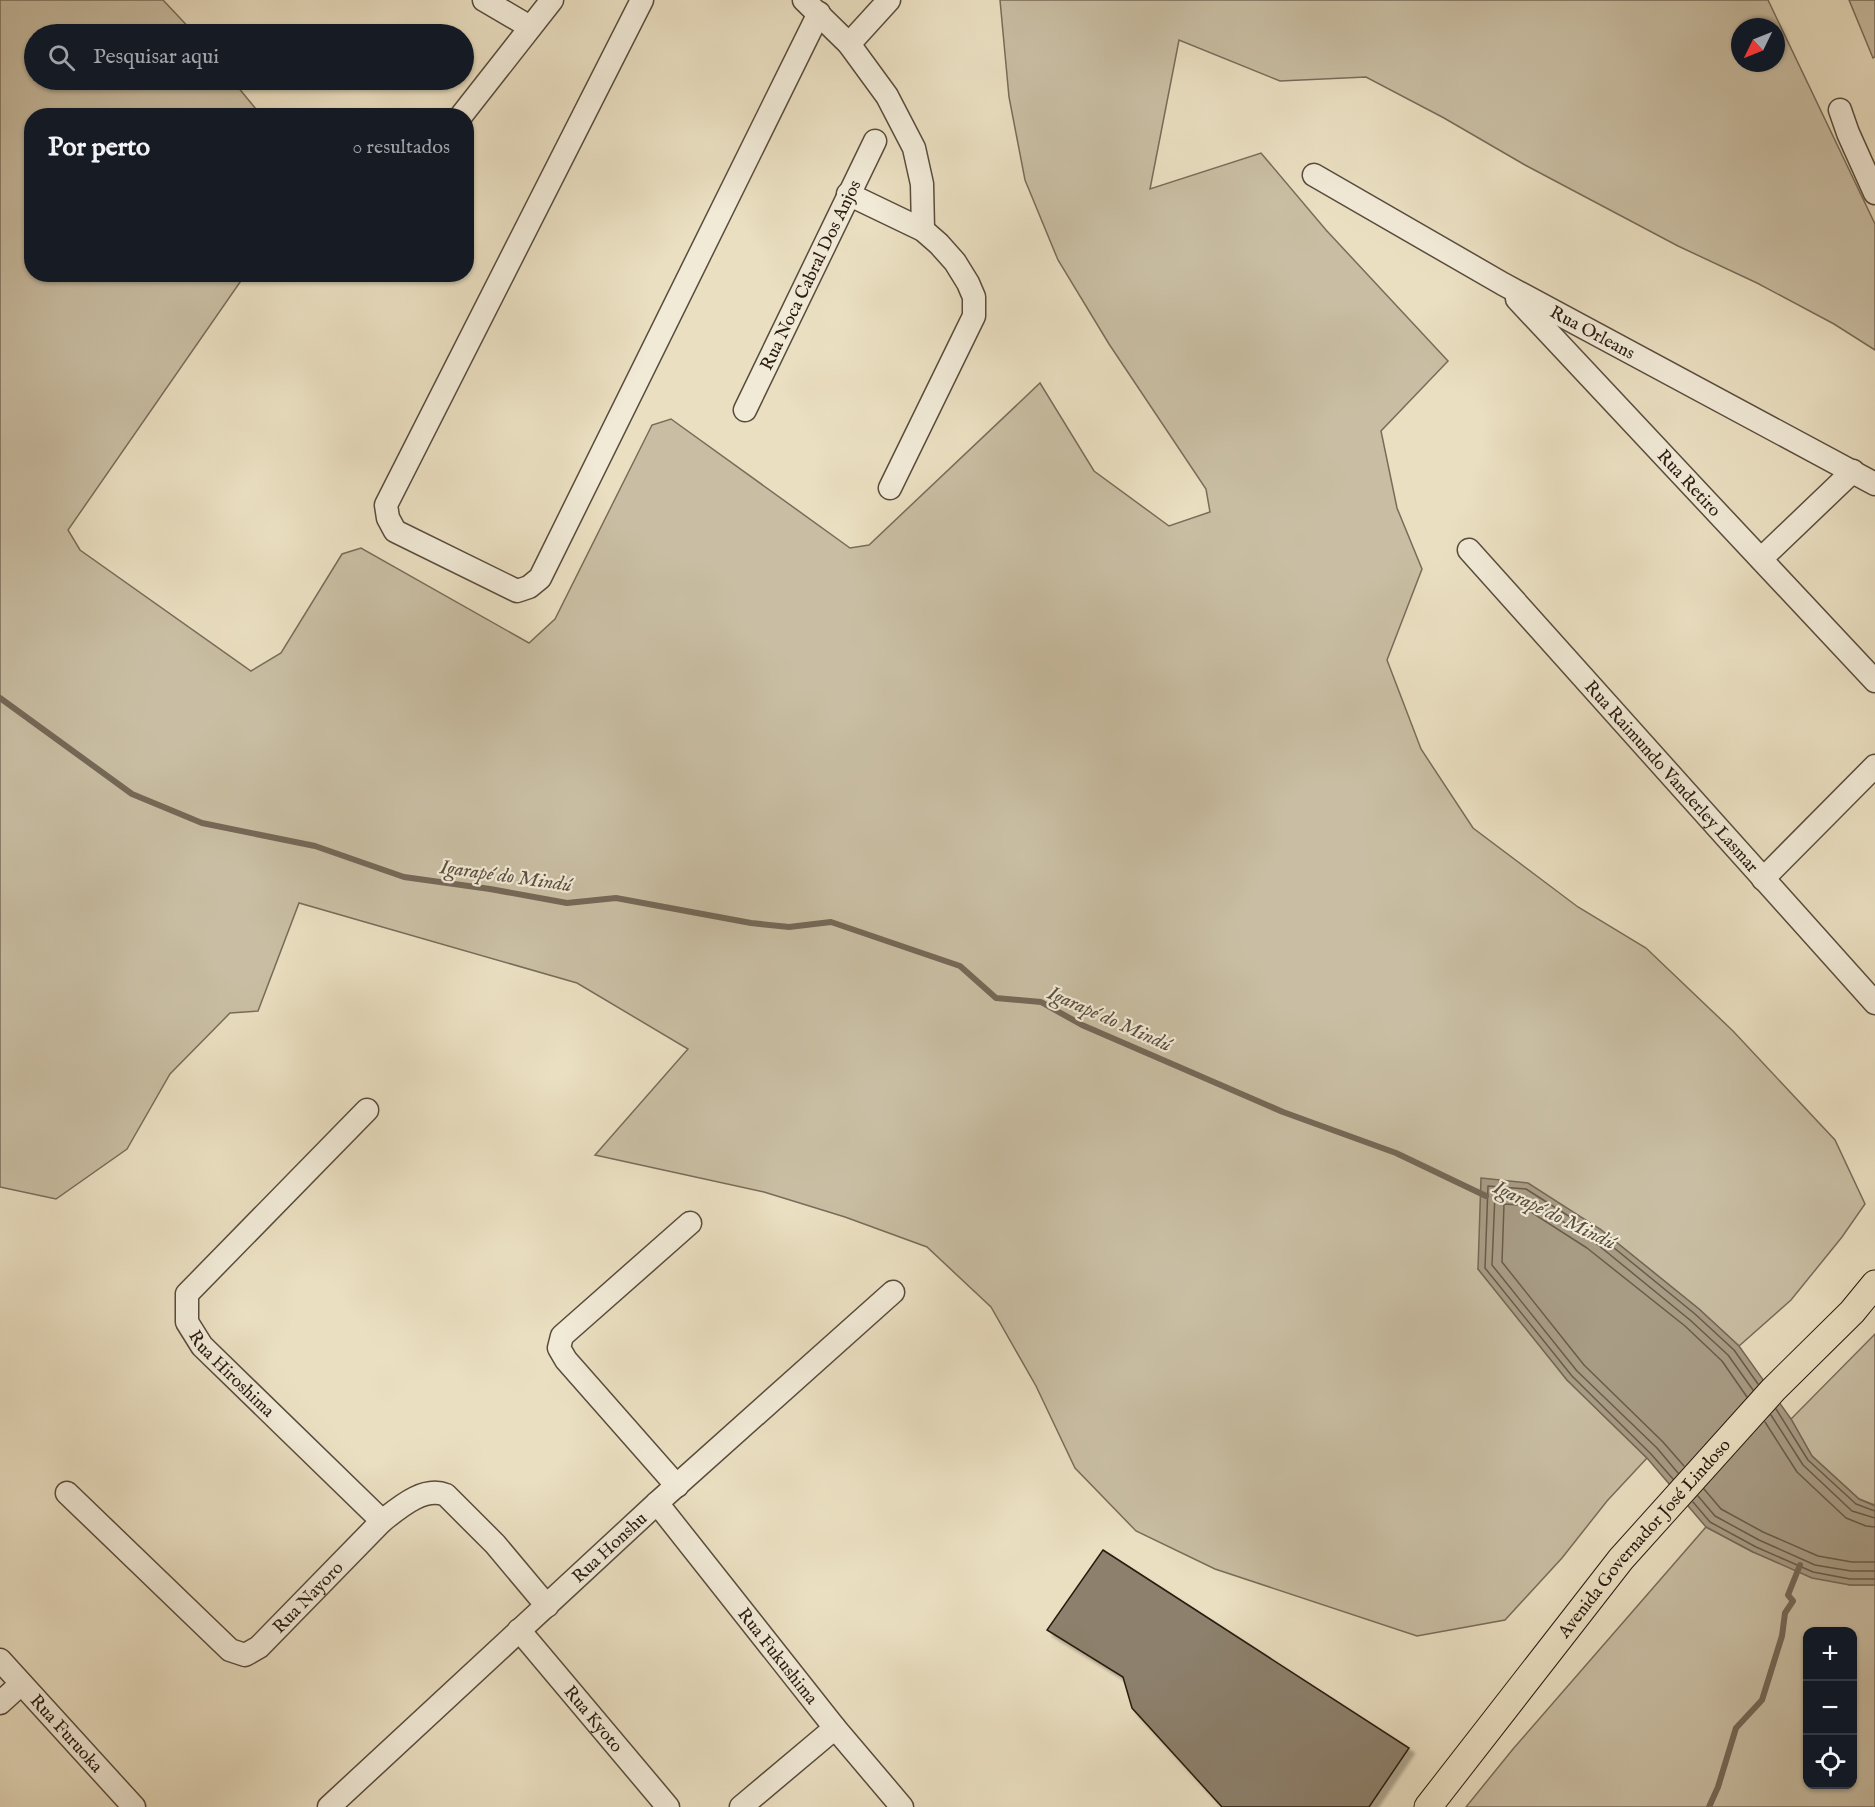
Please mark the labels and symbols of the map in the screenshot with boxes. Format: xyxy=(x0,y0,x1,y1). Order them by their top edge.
north arrow xyxy=(1731,18,1785,72)
street label: Rua Noca Cabral Dos Anjos xyxy=(756,177,867,375)
street label: Rua Orleans xyxy=(1546,301,1638,366)
street label: Rua Retiro xyxy=(1651,445,1725,523)
street label: Rua Raimundo Vanderley Lasmar xyxy=(1579,676,1763,879)
water label: Igarapé do Mindú xyxy=(437,855,575,899)
water label: Igarapé do Mindú xyxy=(1042,981,1177,1059)
water label: Igarapé do Mindú xyxy=(1488,1175,1621,1257)
street label: Rua Hiroshima xyxy=(182,1327,279,1423)
street label: Avenida Governador José Lindoso xyxy=(1553,1434,1737,1644)
street label: Rua Honshu xyxy=(568,1508,653,1589)
street label: Rua Nayoro xyxy=(268,1557,349,1639)
street label: Rua Fukushima xyxy=(732,1604,822,1710)
street label: Rua Kyoto xyxy=(558,1681,628,1758)
street label: Rua Furuoka xyxy=(24,1690,107,1778)

